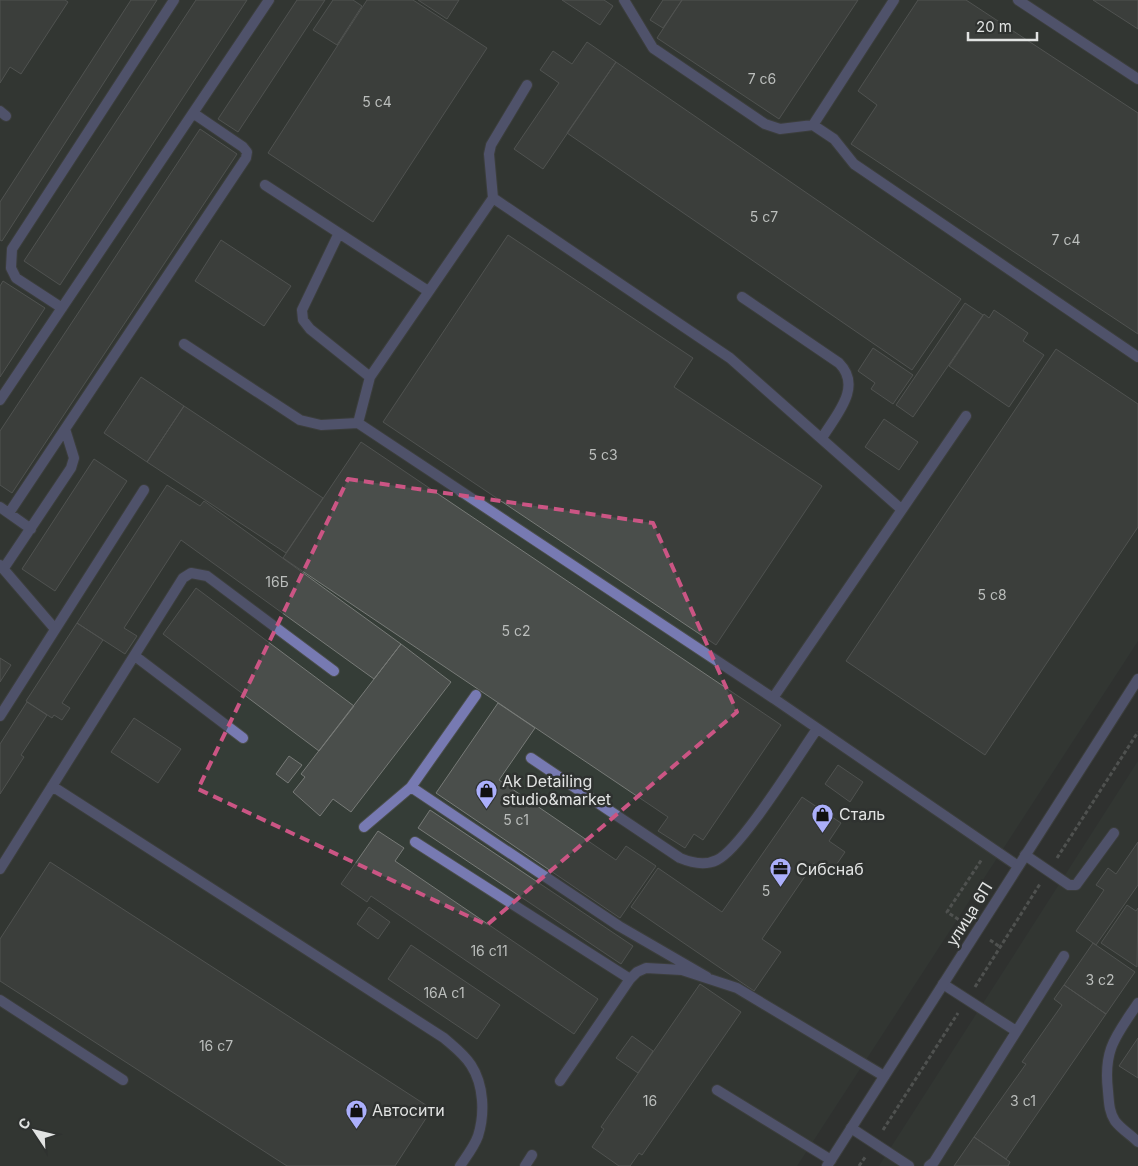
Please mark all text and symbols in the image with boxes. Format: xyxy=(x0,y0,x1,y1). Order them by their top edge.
scale bar xyxy=(968,10,1037,42)
text: 20 m xyxy=(976,17,1012,36)
house number: 7 с6 xyxy=(748,70,776,87)
house number: 5 с4 xyxy=(362,93,392,110)
house number: 5 с7 xyxy=(750,208,778,225)
house number: 7 с4 xyxy=(1052,231,1080,248)
house number: 5 с3 xyxy=(588,446,618,463)
house number: 16Б xyxy=(265,573,289,590)
house number: 5 с8 xyxy=(977,586,1007,603)
house number: 5 с2 xyxy=(502,622,530,639)
place label: Ak Detailing studio&market xyxy=(502,771,611,809)
shop icon: Ak Detailing studio&market xyxy=(474,778,498,809)
shop icon: Сталь xyxy=(811,802,835,833)
place label: Сталь xyxy=(839,804,885,824)
house number: 5 с1 xyxy=(503,811,529,828)
office icon: Сибснаб xyxy=(768,857,792,888)
place label: Сибснаб xyxy=(796,859,864,879)
street label: улица 6П xyxy=(942,878,996,950)
house number: 5 xyxy=(762,882,770,899)
house number: 16 с11 xyxy=(470,942,508,959)
house number: 3 с2 xyxy=(1085,971,1115,988)
house number: 16А с1 xyxy=(423,984,465,1001)
house number: 16 с7 xyxy=(199,1037,233,1054)
house number: 16 xyxy=(643,1092,657,1109)
house number: 3 с1 xyxy=(1010,1092,1036,1109)
shop icon: Автосити xyxy=(344,1098,368,1129)
place label: Автосити xyxy=(372,1100,445,1120)
north arrow xyxy=(10,1106,60,1156)
text: С xyxy=(14,1114,34,1132)

